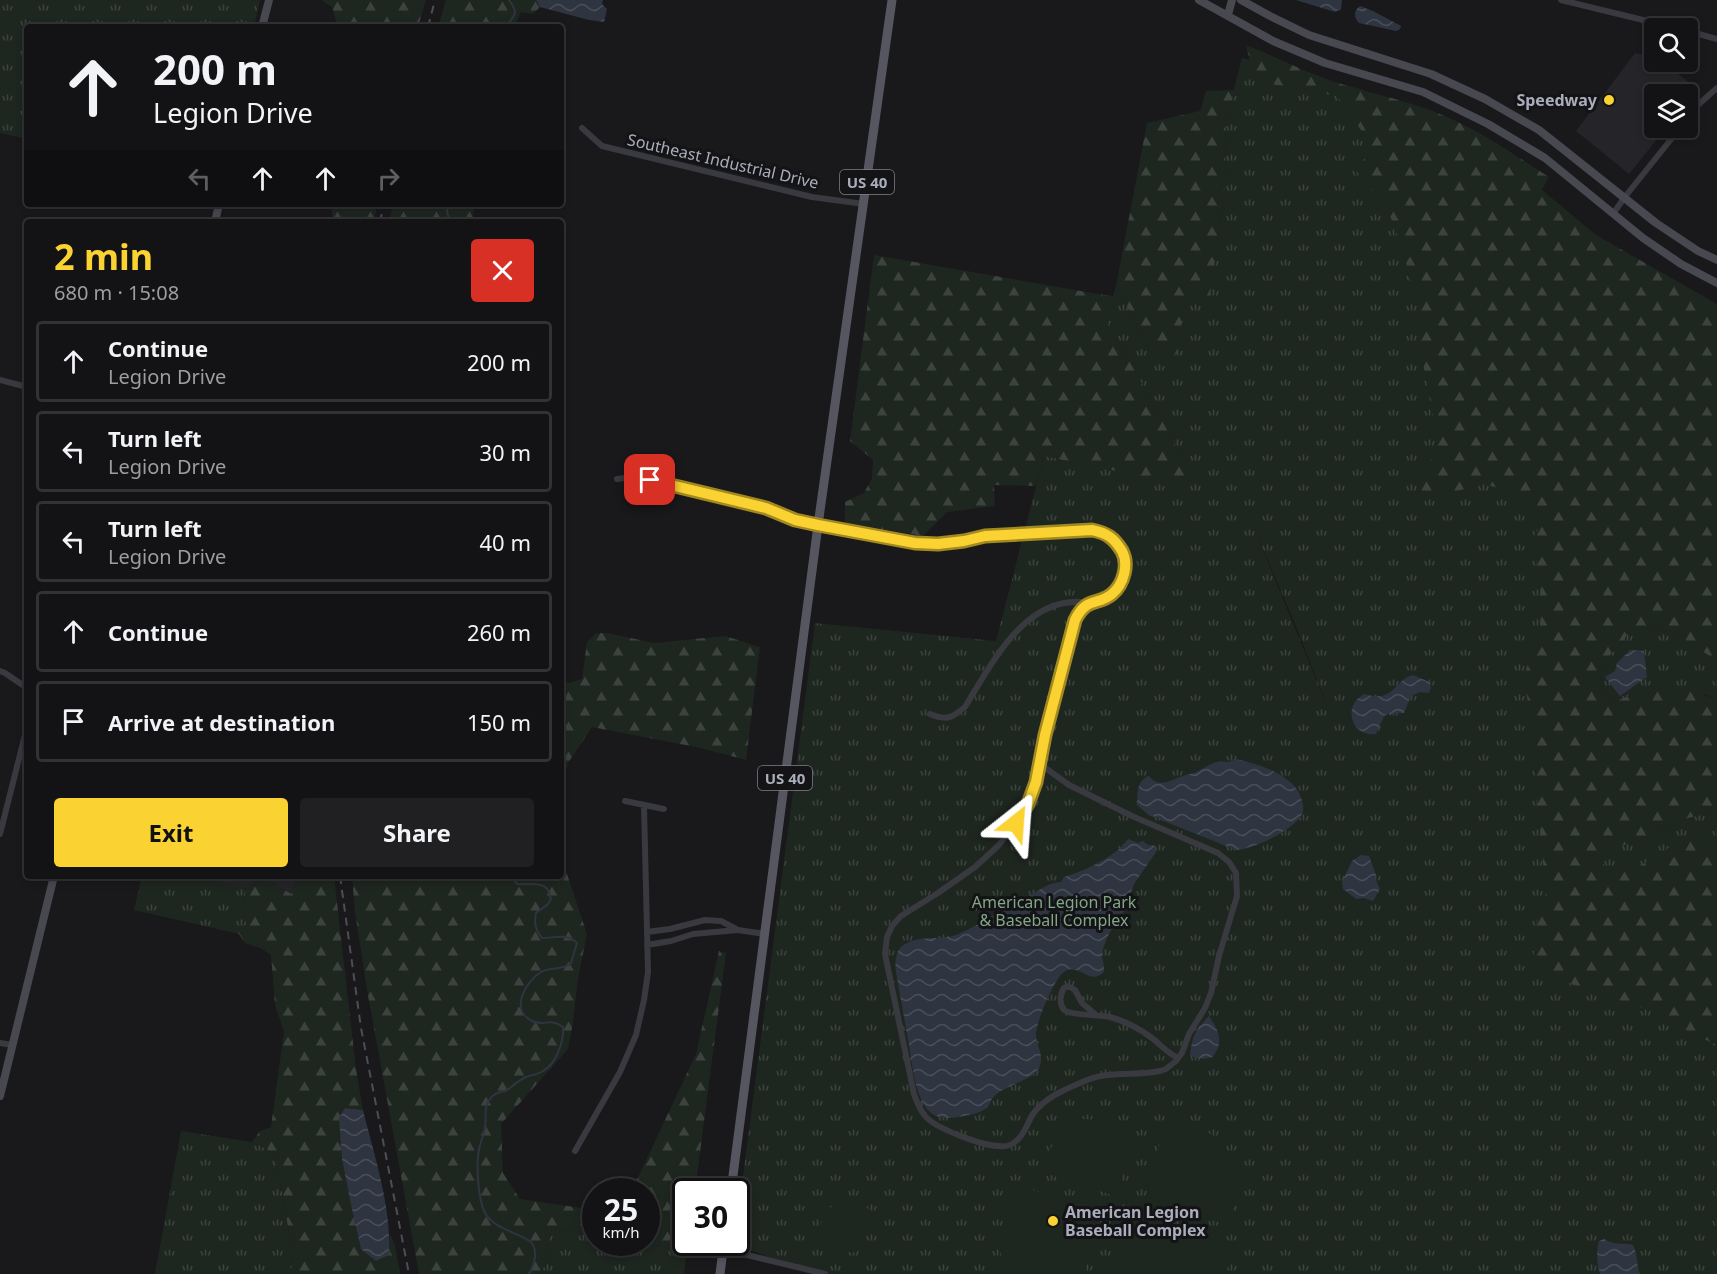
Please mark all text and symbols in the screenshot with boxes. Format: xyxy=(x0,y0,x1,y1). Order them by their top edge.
map controls xyxy=(1644,18,1698,138)
button: search xyxy=(1644,18,1698,72)
text: 200 m xyxy=(153,40,277,97)
icon: ahead xyxy=(54,48,132,126)
button: layers xyxy=(1644,84,1698,138)
place label: Speedway xyxy=(1516,89,1598,111)
marker: Speedway xyxy=(1602,93,1616,107)
text: Legion Drive xyxy=(153,94,313,131)
street label: Southeast Industrial Drive xyxy=(625,128,821,194)
icon: left xyxy=(183,162,216,195)
icon: ahead xyxy=(246,162,279,195)
icon: ahead xyxy=(309,162,342,195)
icon: right xyxy=(372,162,405,195)
road number: US 40 xyxy=(840,170,894,194)
text: 2 min xyxy=(54,232,153,281)
button: close xyxy=(471,239,534,302)
text: 680 m · 15:08 xyxy=(54,279,179,306)
text: Continue xyxy=(108,333,208,363)
icon: ahead xyxy=(57,345,90,378)
text: 200 m xyxy=(467,347,531,377)
text: Legion Drive xyxy=(108,363,226,390)
text: Turn left xyxy=(108,423,202,453)
icon: left xyxy=(57,435,90,468)
text: 30 m xyxy=(480,437,531,467)
text: Legion Drive xyxy=(108,453,226,480)
pin xyxy=(624,454,675,505)
icon: arrive xyxy=(633,463,666,496)
text: Turn left xyxy=(108,513,202,543)
icon: left xyxy=(57,525,90,558)
text: 40 m xyxy=(480,527,531,557)
text: Legion Drive xyxy=(108,543,226,570)
icon: ahead xyxy=(57,615,90,648)
text: Continue xyxy=(108,617,208,647)
text: 260 m xyxy=(467,617,531,647)
icon: arrive xyxy=(57,705,90,738)
text: Arrive at destination xyxy=(108,707,335,737)
text: 150 m xyxy=(467,707,531,737)
road number: US 40 xyxy=(758,766,812,790)
position arrow xyxy=(984,791,1048,855)
button: Exit xyxy=(54,798,288,867)
button: Share xyxy=(300,798,534,867)
park label: American Legion Park & Baseball Complex xyxy=(972,891,1137,931)
speed limit sign: 30 xyxy=(672,1178,750,1256)
text: 25 xyxy=(604,1189,638,1230)
place label: American Legion Baseball Complex xyxy=(1065,1201,1206,1241)
marker: American Legion Baseball Complex xyxy=(1046,1214,1060,1228)
text: km/h xyxy=(603,1222,639,1242)

